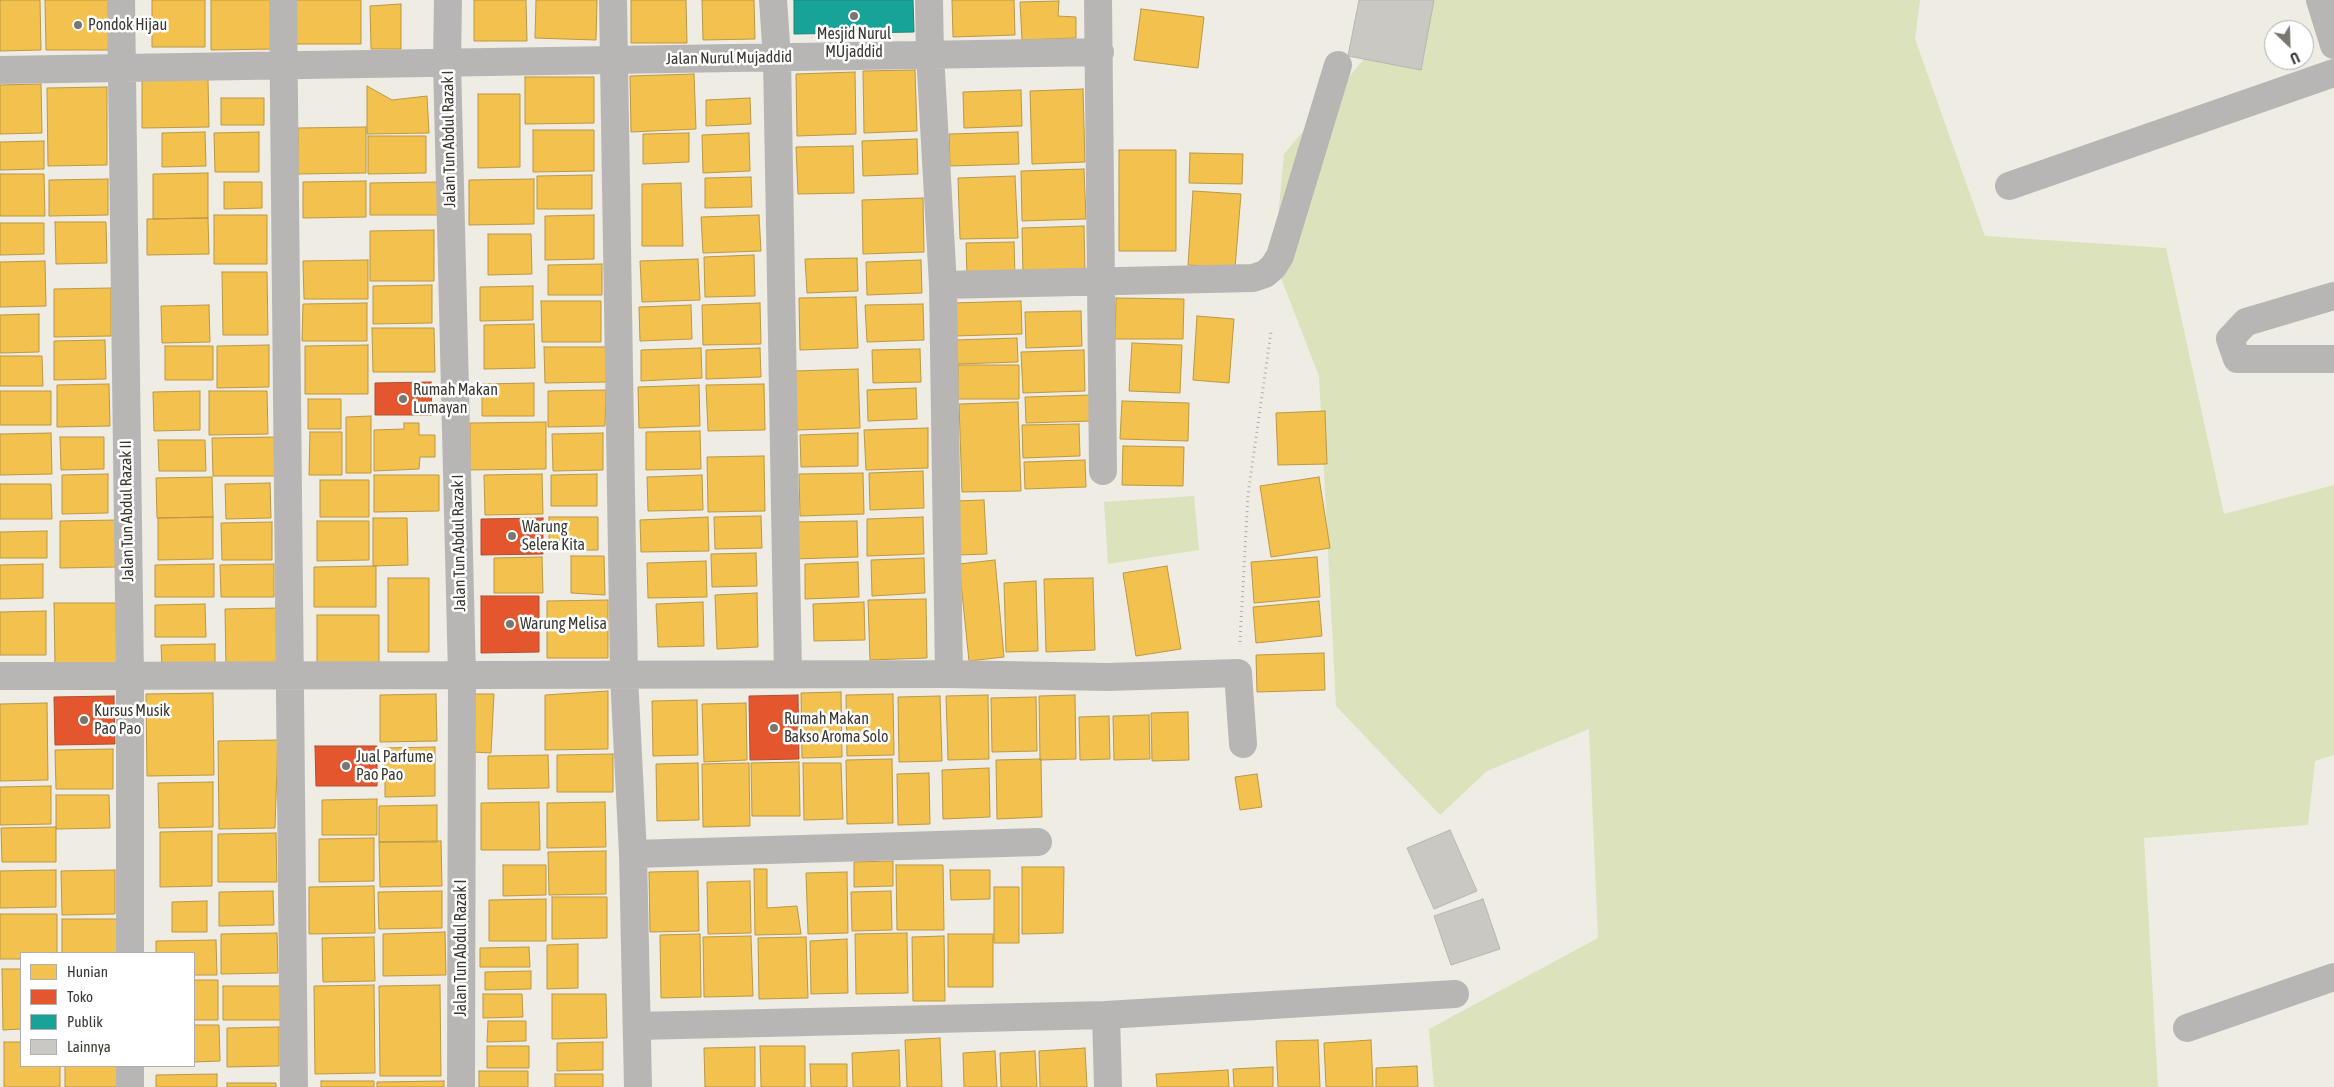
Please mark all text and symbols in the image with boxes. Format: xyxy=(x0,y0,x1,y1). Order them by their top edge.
marker: Mesjid Nurul MUjaddid xyxy=(848,10,860,22)
place label: Pondok Hijau xyxy=(88,15,167,35)
marker: Pondok Hijau xyxy=(72,19,84,31)
north arrow xyxy=(2264,20,2314,70)
place label: Mesjid Nurul MUjaddid xyxy=(817,24,891,62)
street label: Jalan Nurul Mujaddid xyxy=(666,47,792,69)
text: U xyxy=(2288,49,2302,67)
street label: Jalan Tun Abdul Razak I xyxy=(438,70,460,208)
place label: Rumah Makan Lumayan xyxy=(413,380,498,418)
marker: Rumah Makan Lumayan xyxy=(397,393,409,405)
street label: Jalan Tun Abdul Razak II xyxy=(116,440,138,582)
street label: Jalan Tun Abdul Razak I xyxy=(448,474,470,612)
place label: Warung Selera Kita xyxy=(522,517,585,555)
marker: Warung Selera Kita xyxy=(506,530,518,542)
place label: Warung Melisa xyxy=(520,614,607,634)
marker: Warung Melisa xyxy=(504,618,516,630)
place label: Kursus Musik Pao Pao xyxy=(94,701,170,739)
place label: Rumah Makan Bakso Aroma Solo xyxy=(784,709,888,747)
marker: Kursus Musik Pao Pao xyxy=(78,714,90,726)
marker: Rumah Makan Bakso Aroma Solo xyxy=(768,722,780,734)
place label: Jual Parfume Pao Pao xyxy=(356,747,433,785)
marker: Jual Parfume Pao Pao xyxy=(340,760,352,772)
street label: Jalan Tun Abdul Razak I xyxy=(451,879,471,1017)
legend xyxy=(20,952,195,1067)
text: Hunian xyxy=(67,963,108,980)
text: Toko xyxy=(67,988,93,1005)
text: Publik xyxy=(67,1013,103,1030)
text: Lainnya xyxy=(67,1038,111,1055)

